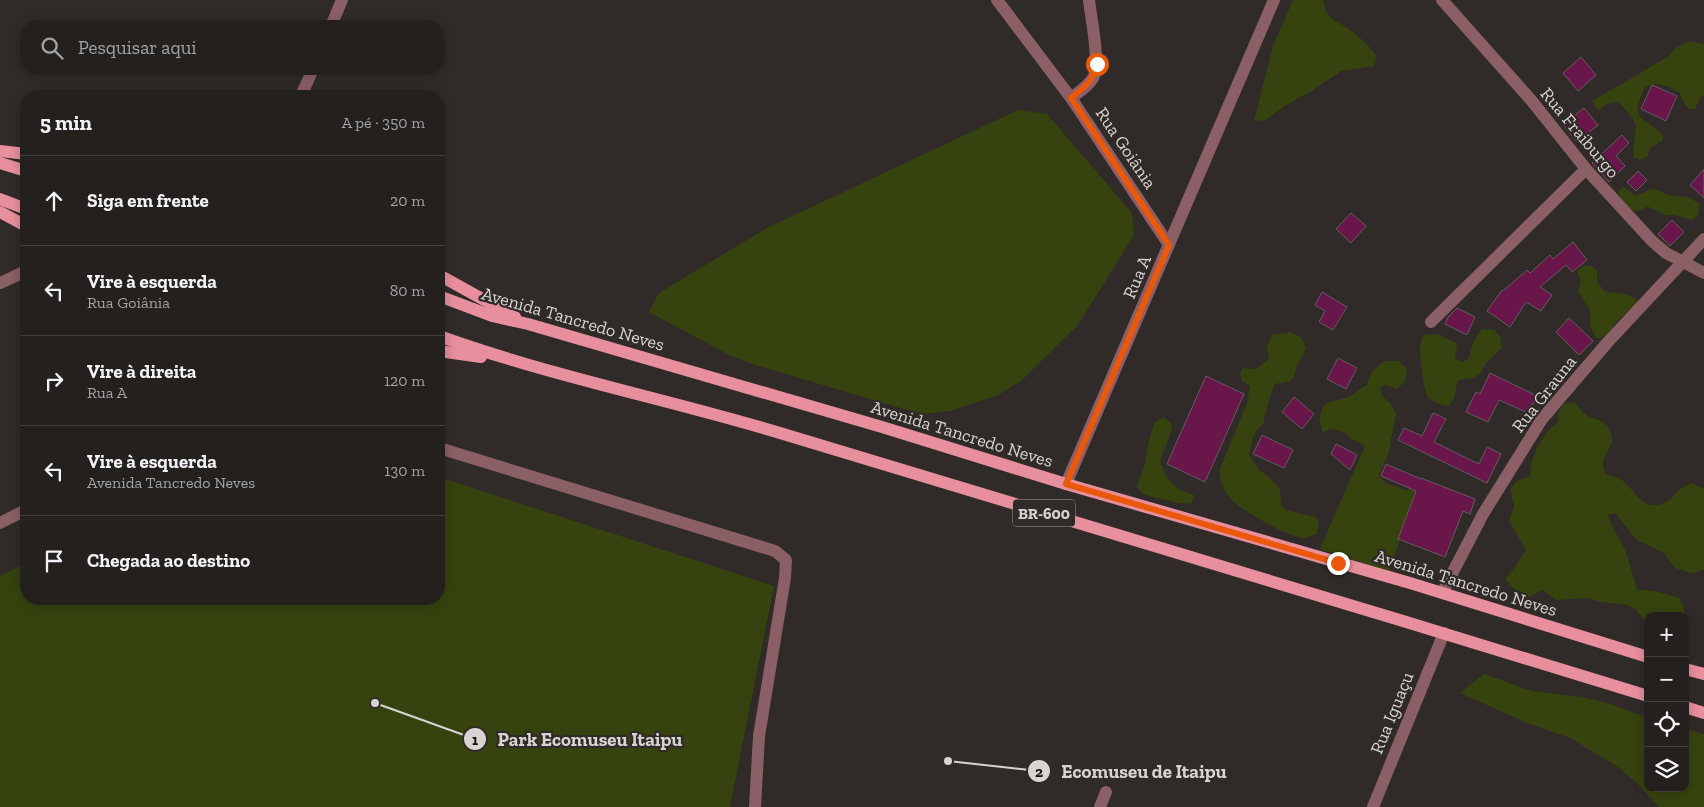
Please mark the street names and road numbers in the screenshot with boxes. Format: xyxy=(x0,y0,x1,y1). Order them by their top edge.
street label: Rua Fraiburgo xyxy=(1536,83,1624,183)
street label: Rua Goiânia xyxy=(1091,103,1161,193)
street label: Rua A xyxy=(1118,252,1156,302)
street label: Avenida Tancredo Neves xyxy=(479,282,667,356)
street label: Rua Grauna xyxy=(1507,351,1581,437)
street label: Avenida Tancredo Neves xyxy=(868,396,1056,472)
road number: BR-600 xyxy=(1013,499,1075,526)
street label: Avenida Tancredo Neves xyxy=(1372,545,1560,621)
street label: Rua Iguaçu xyxy=(1366,669,1418,757)

